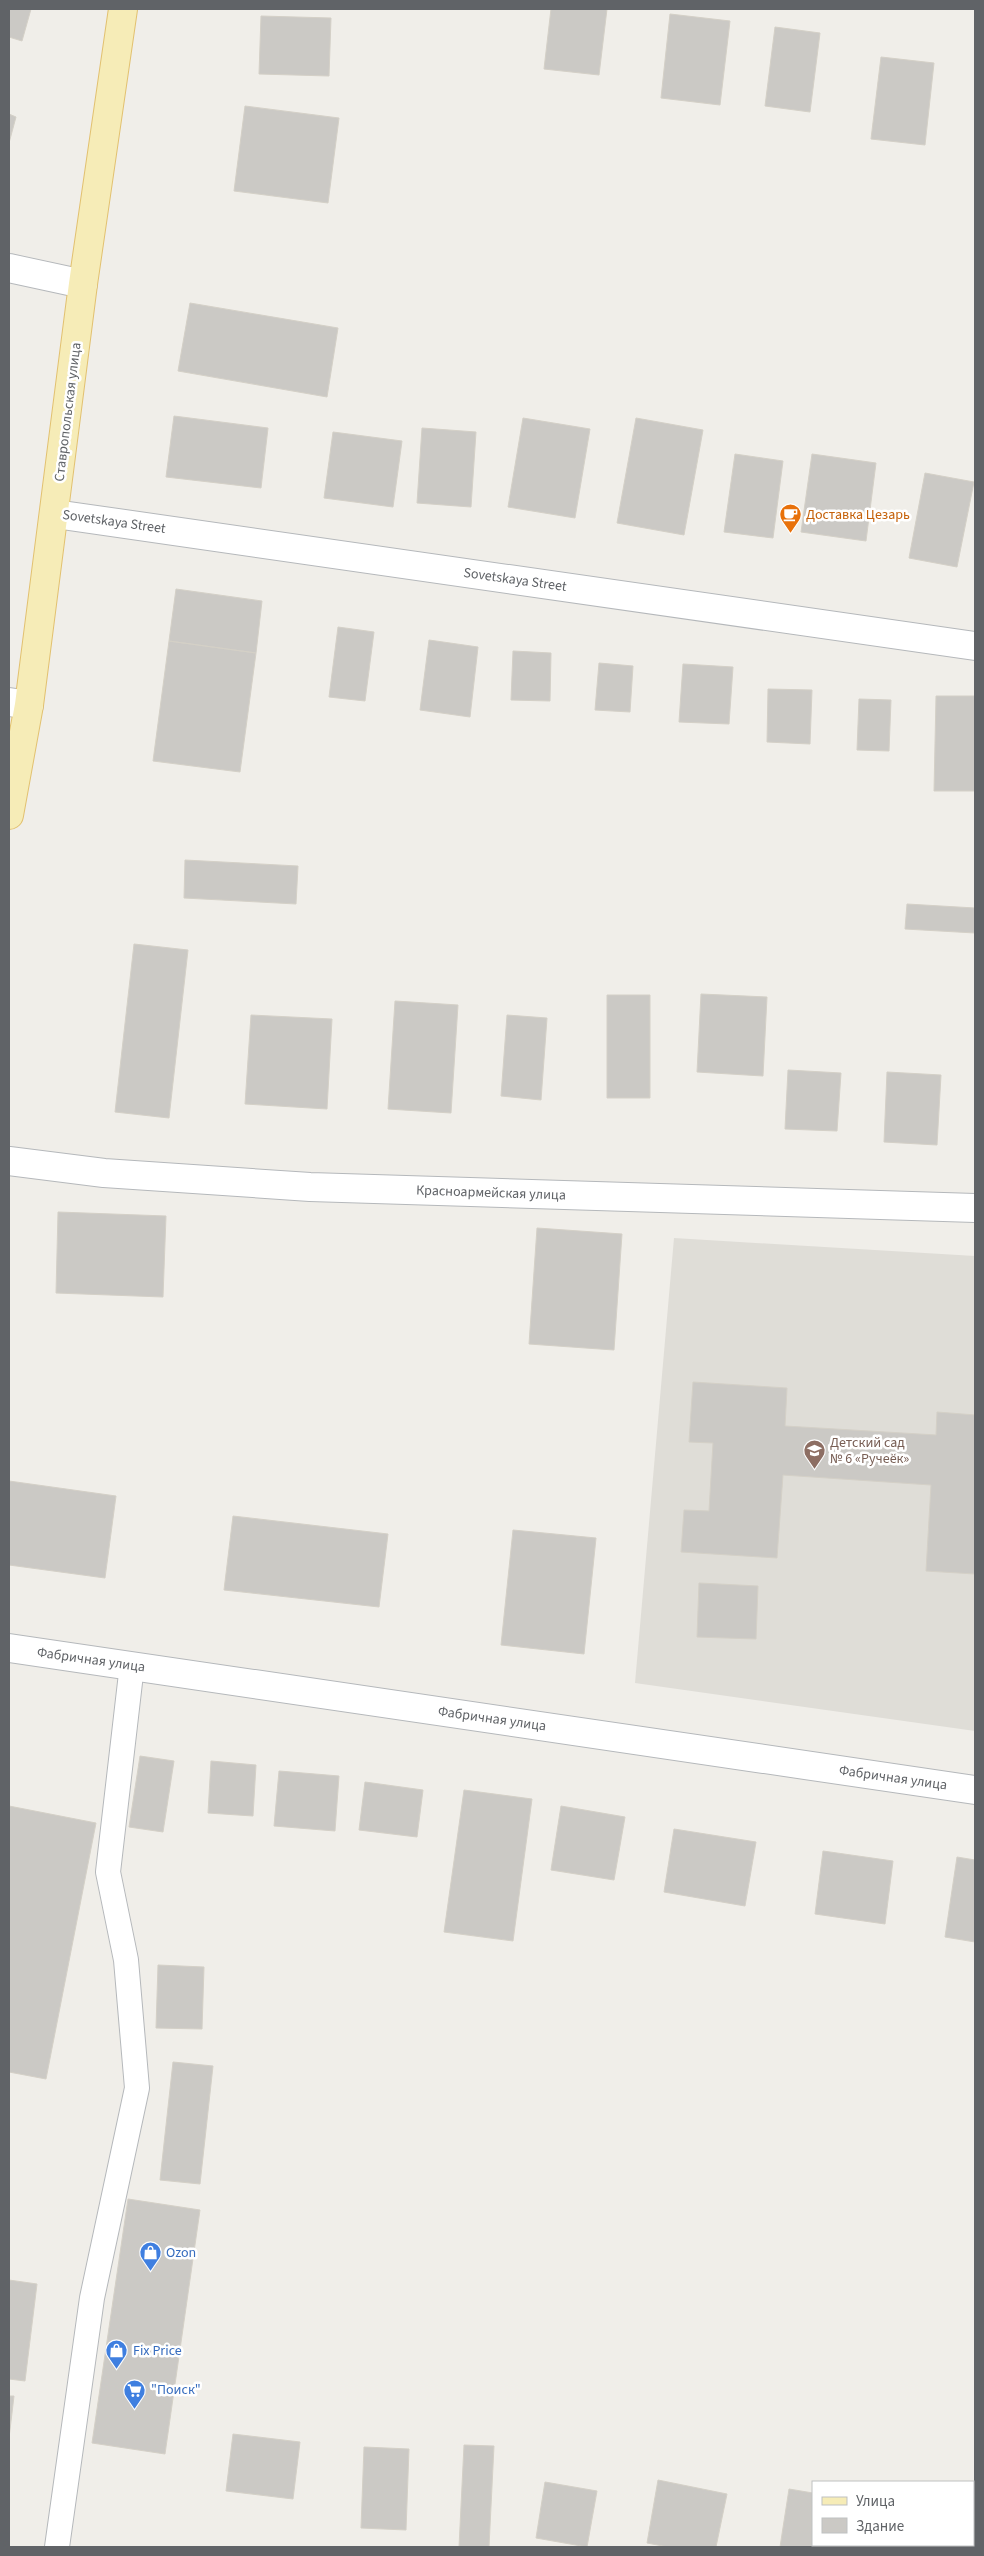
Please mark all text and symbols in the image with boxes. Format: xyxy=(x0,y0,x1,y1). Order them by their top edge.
street label: Ставропольская улица xyxy=(50,341,86,483)
cafe icon: Доставка Цезарь xyxy=(778,503,802,534)
street label: Sovetskaya Street xyxy=(61,505,167,539)
place label: Доставка Цезарь xyxy=(806,505,910,525)
street label: Sovetskaya Street xyxy=(462,563,568,597)
street label: Красноармейская улица xyxy=(416,1180,566,1206)
place label: Детский сад № 6 «Ручеёк» xyxy=(830,1433,909,1469)
school or university icon: Детский сад № 6 «Ручеёк» xyxy=(802,1439,826,1470)
street label: Фабричная улица xyxy=(36,1643,146,1677)
street label: Фабричная улица xyxy=(437,1702,547,1736)
street label: Фабричная улица xyxy=(838,1761,948,1795)
shop icon: Ozon xyxy=(138,2241,162,2272)
place label: Ozon xyxy=(166,2243,196,2263)
shop icon: Fix Price xyxy=(105,2339,129,2370)
place label: Fix Price xyxy=(133,2341,182,2361)
supermarket icon: "Поиск" xyxy=(123,2378,147,2409)
place label: "Поиск" xyxy=(151,2380,201,2400)
legend xyxy=(812,2481,974,2546)
text: Улица xyxy=(856,2491,895,2512)
text: Здание xyxy=(856,2516,904,2537)

